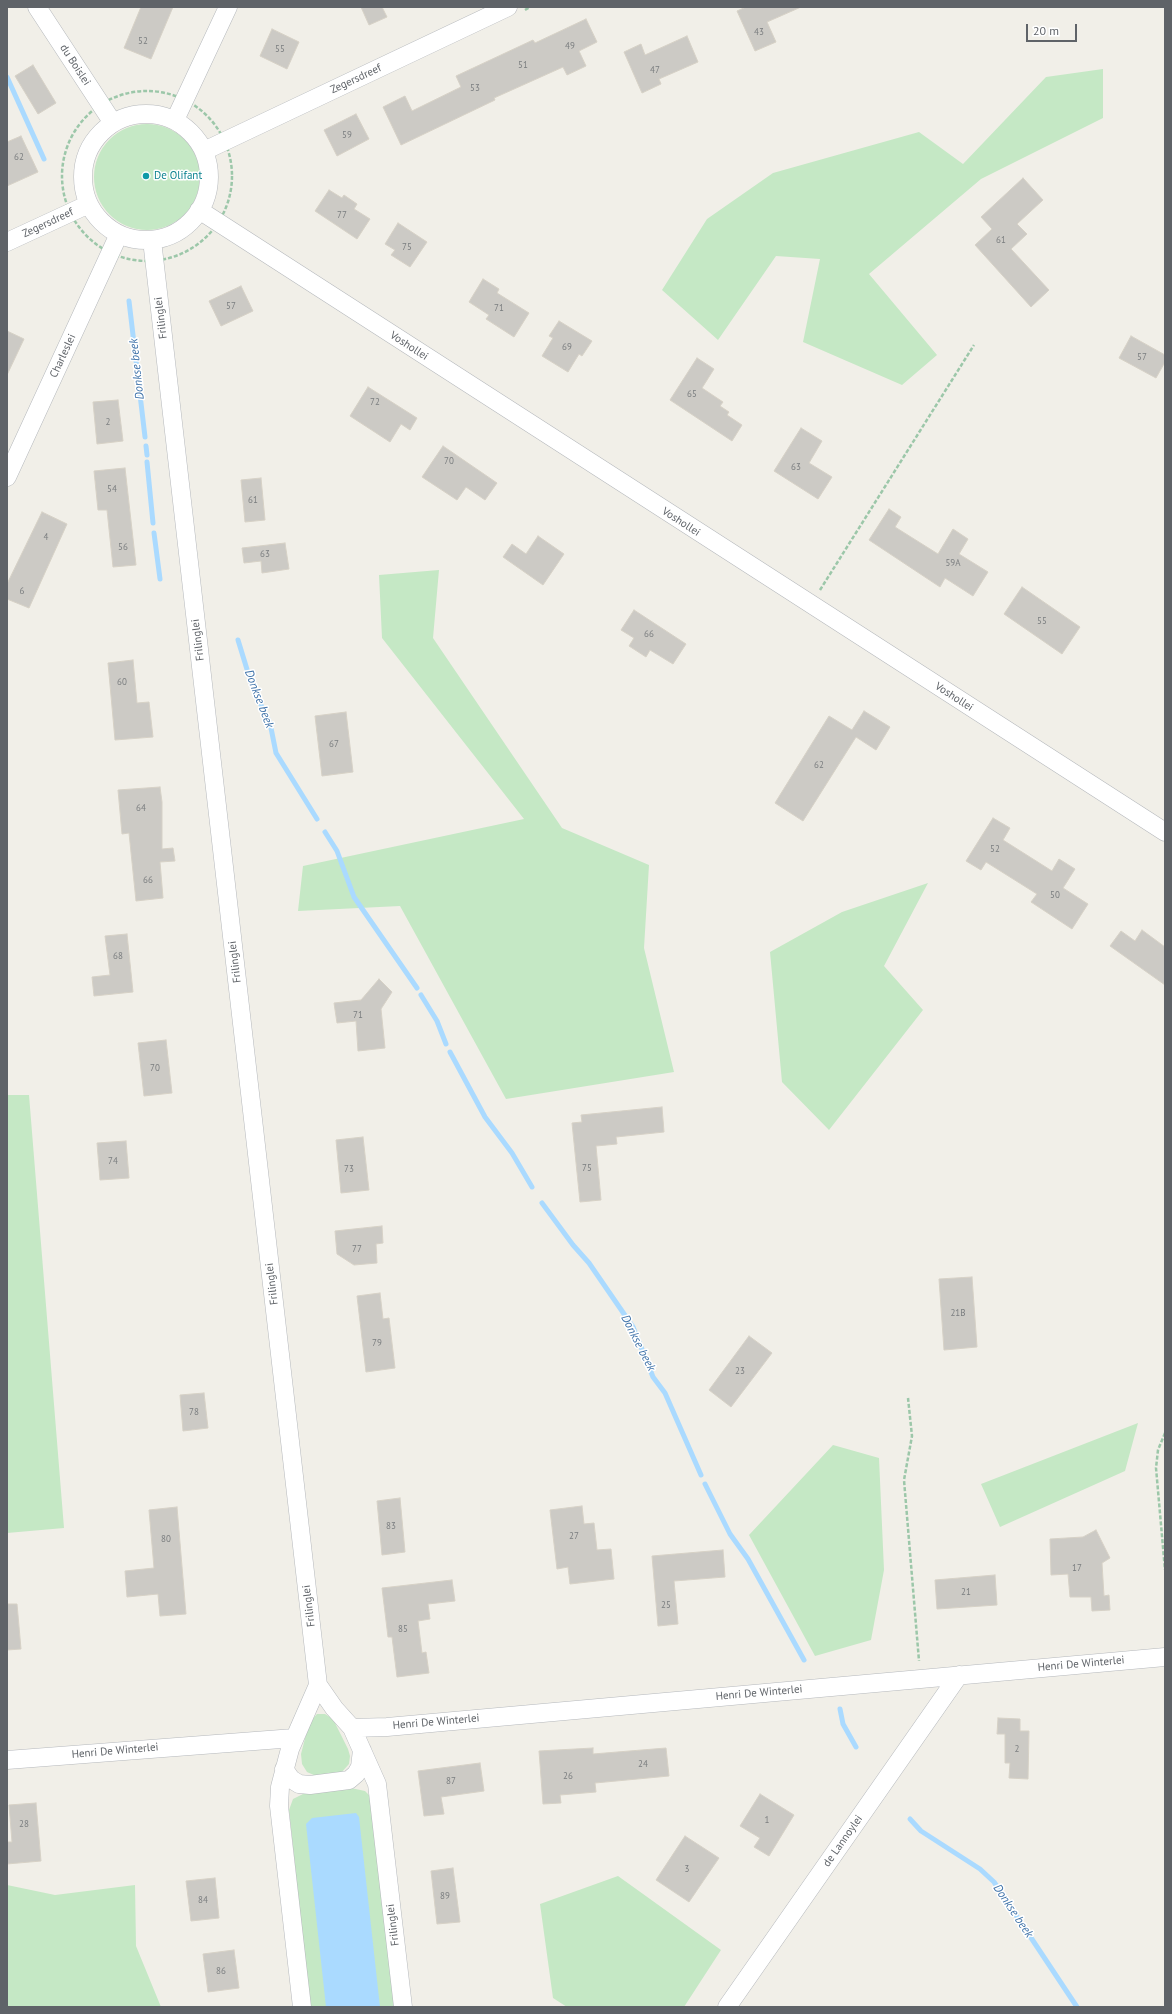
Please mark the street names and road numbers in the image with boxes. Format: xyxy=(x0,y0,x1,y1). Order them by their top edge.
street label: du Boislei xyxy=(57,42,93,88)
street label: Zegersdreef xyxy=(328,61,384,97)
street label: Zegersdreef xyxy=(20,205,76,241)
street label: Frilinglei xyxy=(152,296,170,340)
street label: Voshollei xyxy=(387,329,431,363)
street label: Charleslei xyxy=(47,332,79,380)
street label: Voshollei xyxy=(659,505,703,539)
street label: Frilinglei xyxy=(189,618,207,662)
street label: Voshollei xyxy=(932,680,976,714)
street label: Frilinglei xyxy=(226,940,244,984)
street label: Frilinglei xyxy=(263,1262,281,1306)
street label: Frilinglei xyxy=(300,1584,318,1628)
street label: Henri De Winterlei xyxy=(1037,1654,1125,1674)
street label: Henri De Winterlei xyxy=(715,1683,803,1703)
street label: Henri De Winterlei xyxy=(392,1712,480,1732)
street label: Henri De Winterlei xyxy=(71,1741,159,1761)
street label: de Lannoylei xyxy=(820,1813,866,1869)
street label: Frilinglei xyxy=(384,1903,402,1947)

